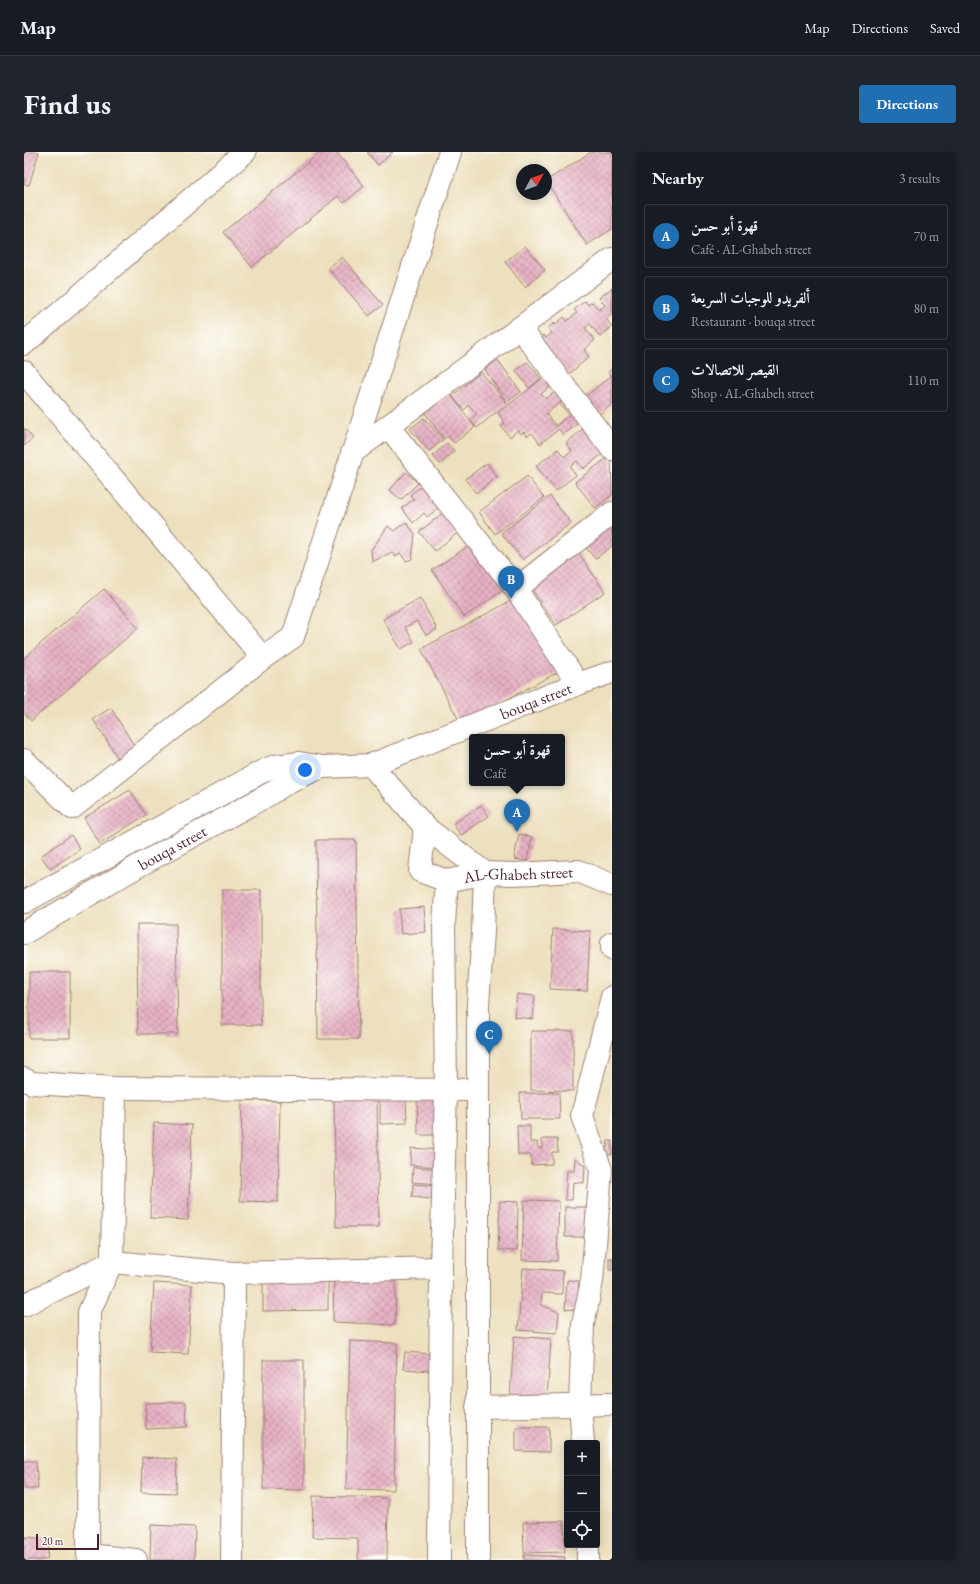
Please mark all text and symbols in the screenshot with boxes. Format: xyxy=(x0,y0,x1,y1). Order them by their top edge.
text: Map xyxy=(20,15,56,40)
text: Map xyxy=(804,19,830,37)
text: Directions xyxy=(852,19,908,37)
text: Saved xyxy=(930,19,960,37)
button: Directions xyxy=(859,85,956,123)
text: Find us xyxy=(24,86,111,122)
north arrow xyxy=(516,164,552,200)
text: Nearby xyxy=(652,167,704,189)
text: 3 results xyxy=(899,170,940,187)
text: قهوة أبو حسن xyxy=(691,216,758,235)
text: A xyxy=(661,228,671,245)
text: 70 m xyxy=(914,228,939,245)
text: Café · AL-Ghabeh street xyxy=(691,241,811,258)
text: ألفريدو للوجبات السريعة xyxy=(691,288,810,307)
text: B xyxy=(662,300,670,317)
text: 80 m xyxy=(914,300,939,317)
text: Restaurant · bouqa street xyxy=(691,313,815,330)
text: القيصر للاتصالات xyxy=(691,360,779,379)
text: C xyxy=(661,372,671,389)
text: 110 m xyxy=(908,372,939,389)
text: Shop · AL-Ghabeh street xyxy=(691,385,814,402)
pin: B xyxy=(498,566,524,599)
street label: bouqa street xyxy=(497,678,575,724)
popup xyxy=(469,734,565,786)
text: قهوة أبو حسن xyxy=(483,740,551,759)
your location xyxy=(295,760,315,780)
text: Café xyxy=(483,765,507,782)
pin: A xyxy=(504,799,530,832)
street label: bouqa street xyxy=(134,821,210,875)
street label: AL-Ghabeh street xyxy=(461,861,574,888)
pin: C xyxy=(476,1021,502,1054)
map controls xyxy=(564,1440,600,1548)
button: + xyxy=(564,1440,600,1476)
button: − xyxy=(564,1476,600,1512)
button: locate xyxy=(564,1512,600,1548)
scale bar xyxy=(36,1532,99,1551)
text: 20 m xyxy=(42,1534,63,1548)

